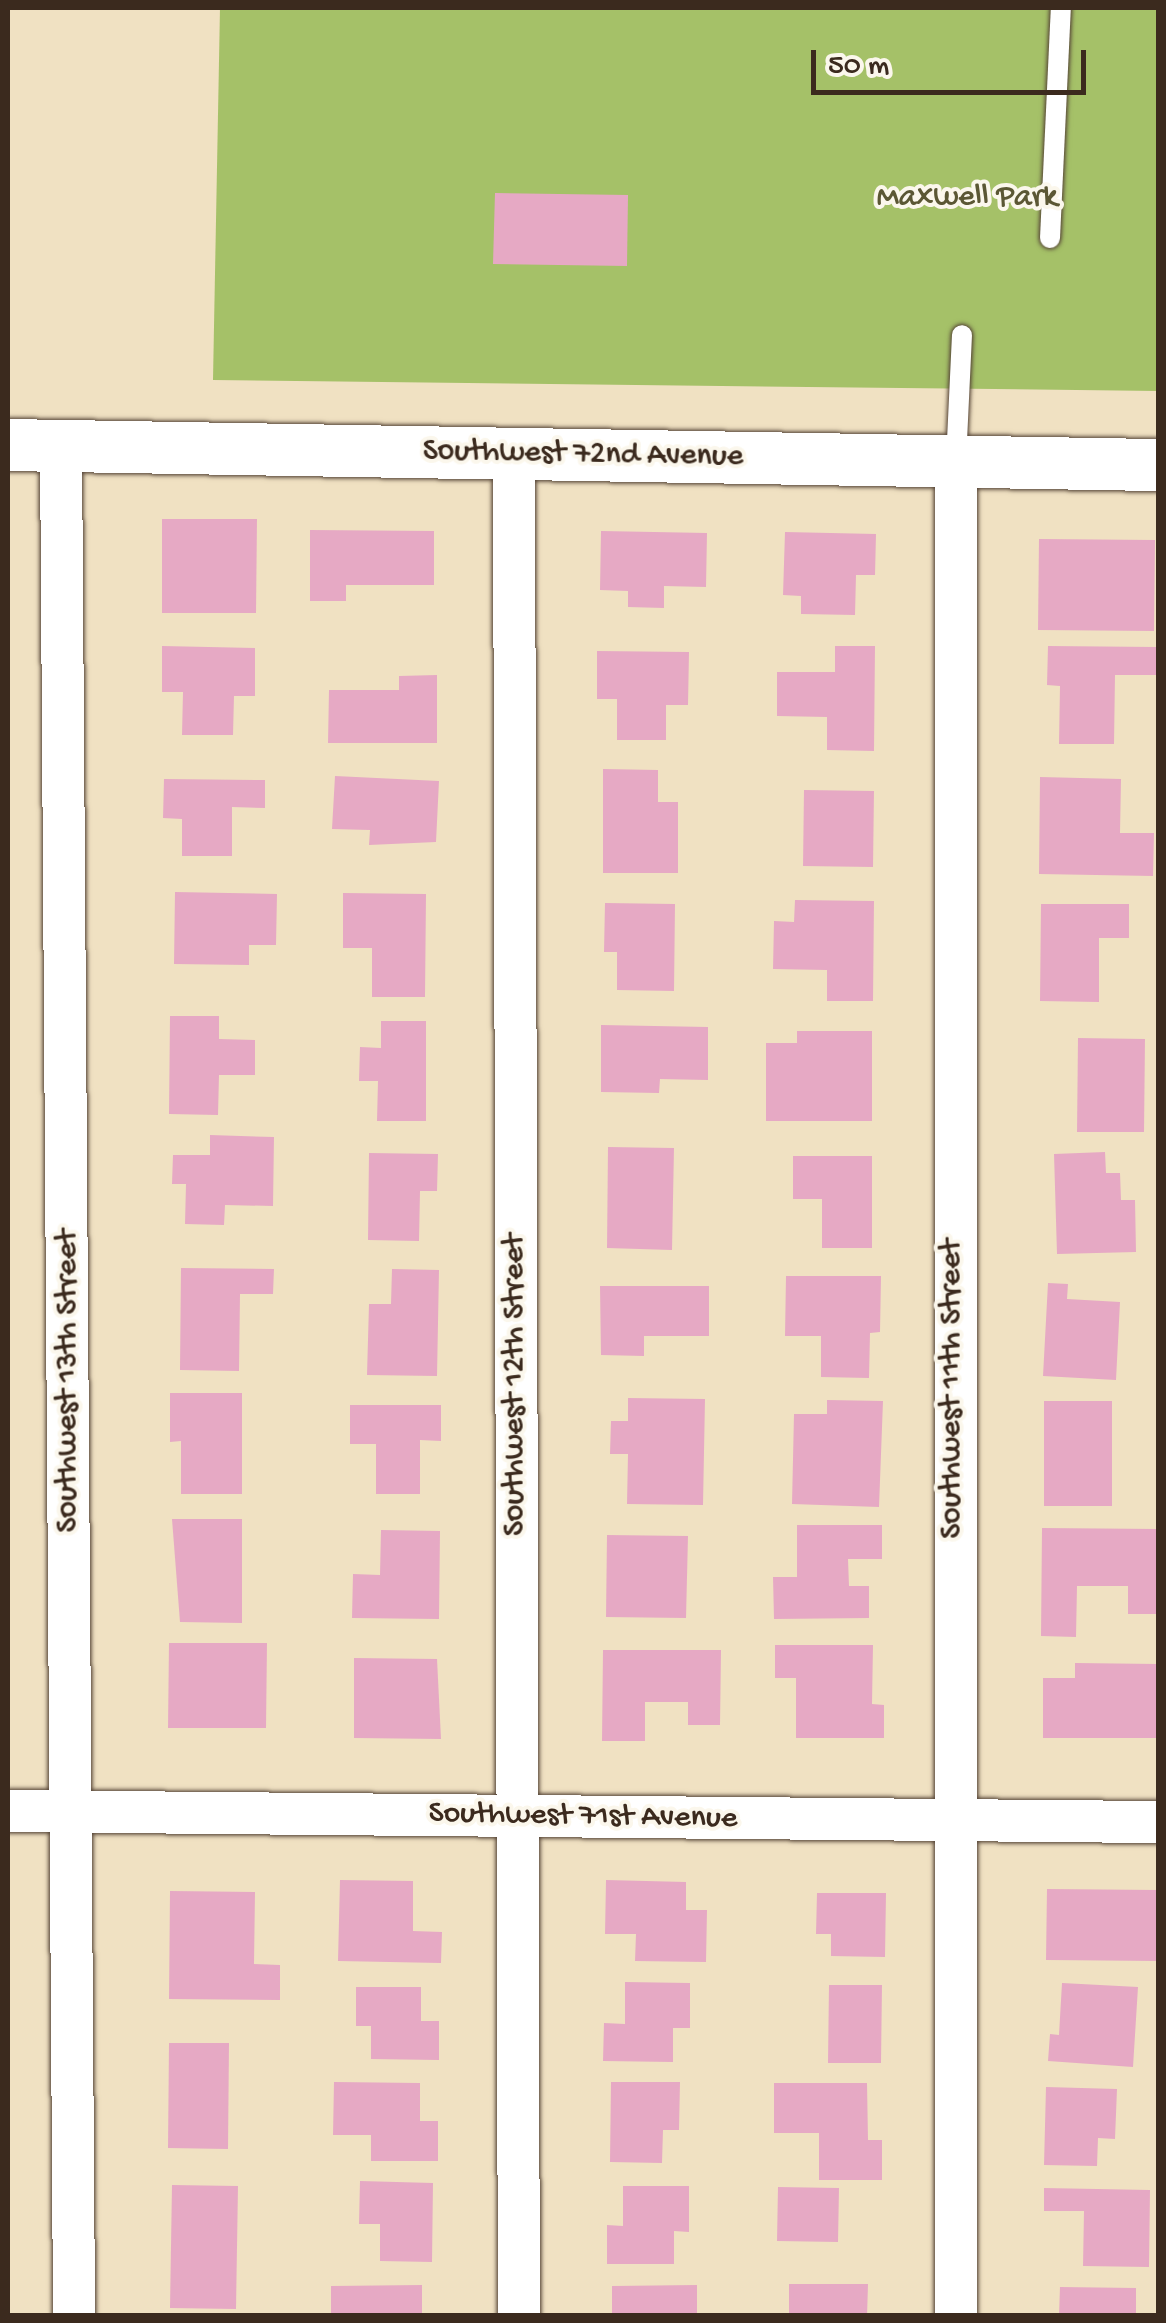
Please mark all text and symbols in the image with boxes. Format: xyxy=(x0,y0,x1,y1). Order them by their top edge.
scale bar xyxy=(816,30,1091,92)
text: 50 m xyxy=(828,50,889,85)
park label: Maxwell Park xyxy=(877,179,1057,217)
street label: Southwest 72nd Avenue xyxy=(422,433,744,477)
street label: Southwest 13th Street xyxy=(50,1229,88,1533)
street label: Southwest 12th Street xyxy=(497,1234,535,1536)
street label: Southwest 11th Street xyxy=(934,1239,972,1539)
street label: Southwest 71st Avenue xyxy=(428,1795,738,1839)

